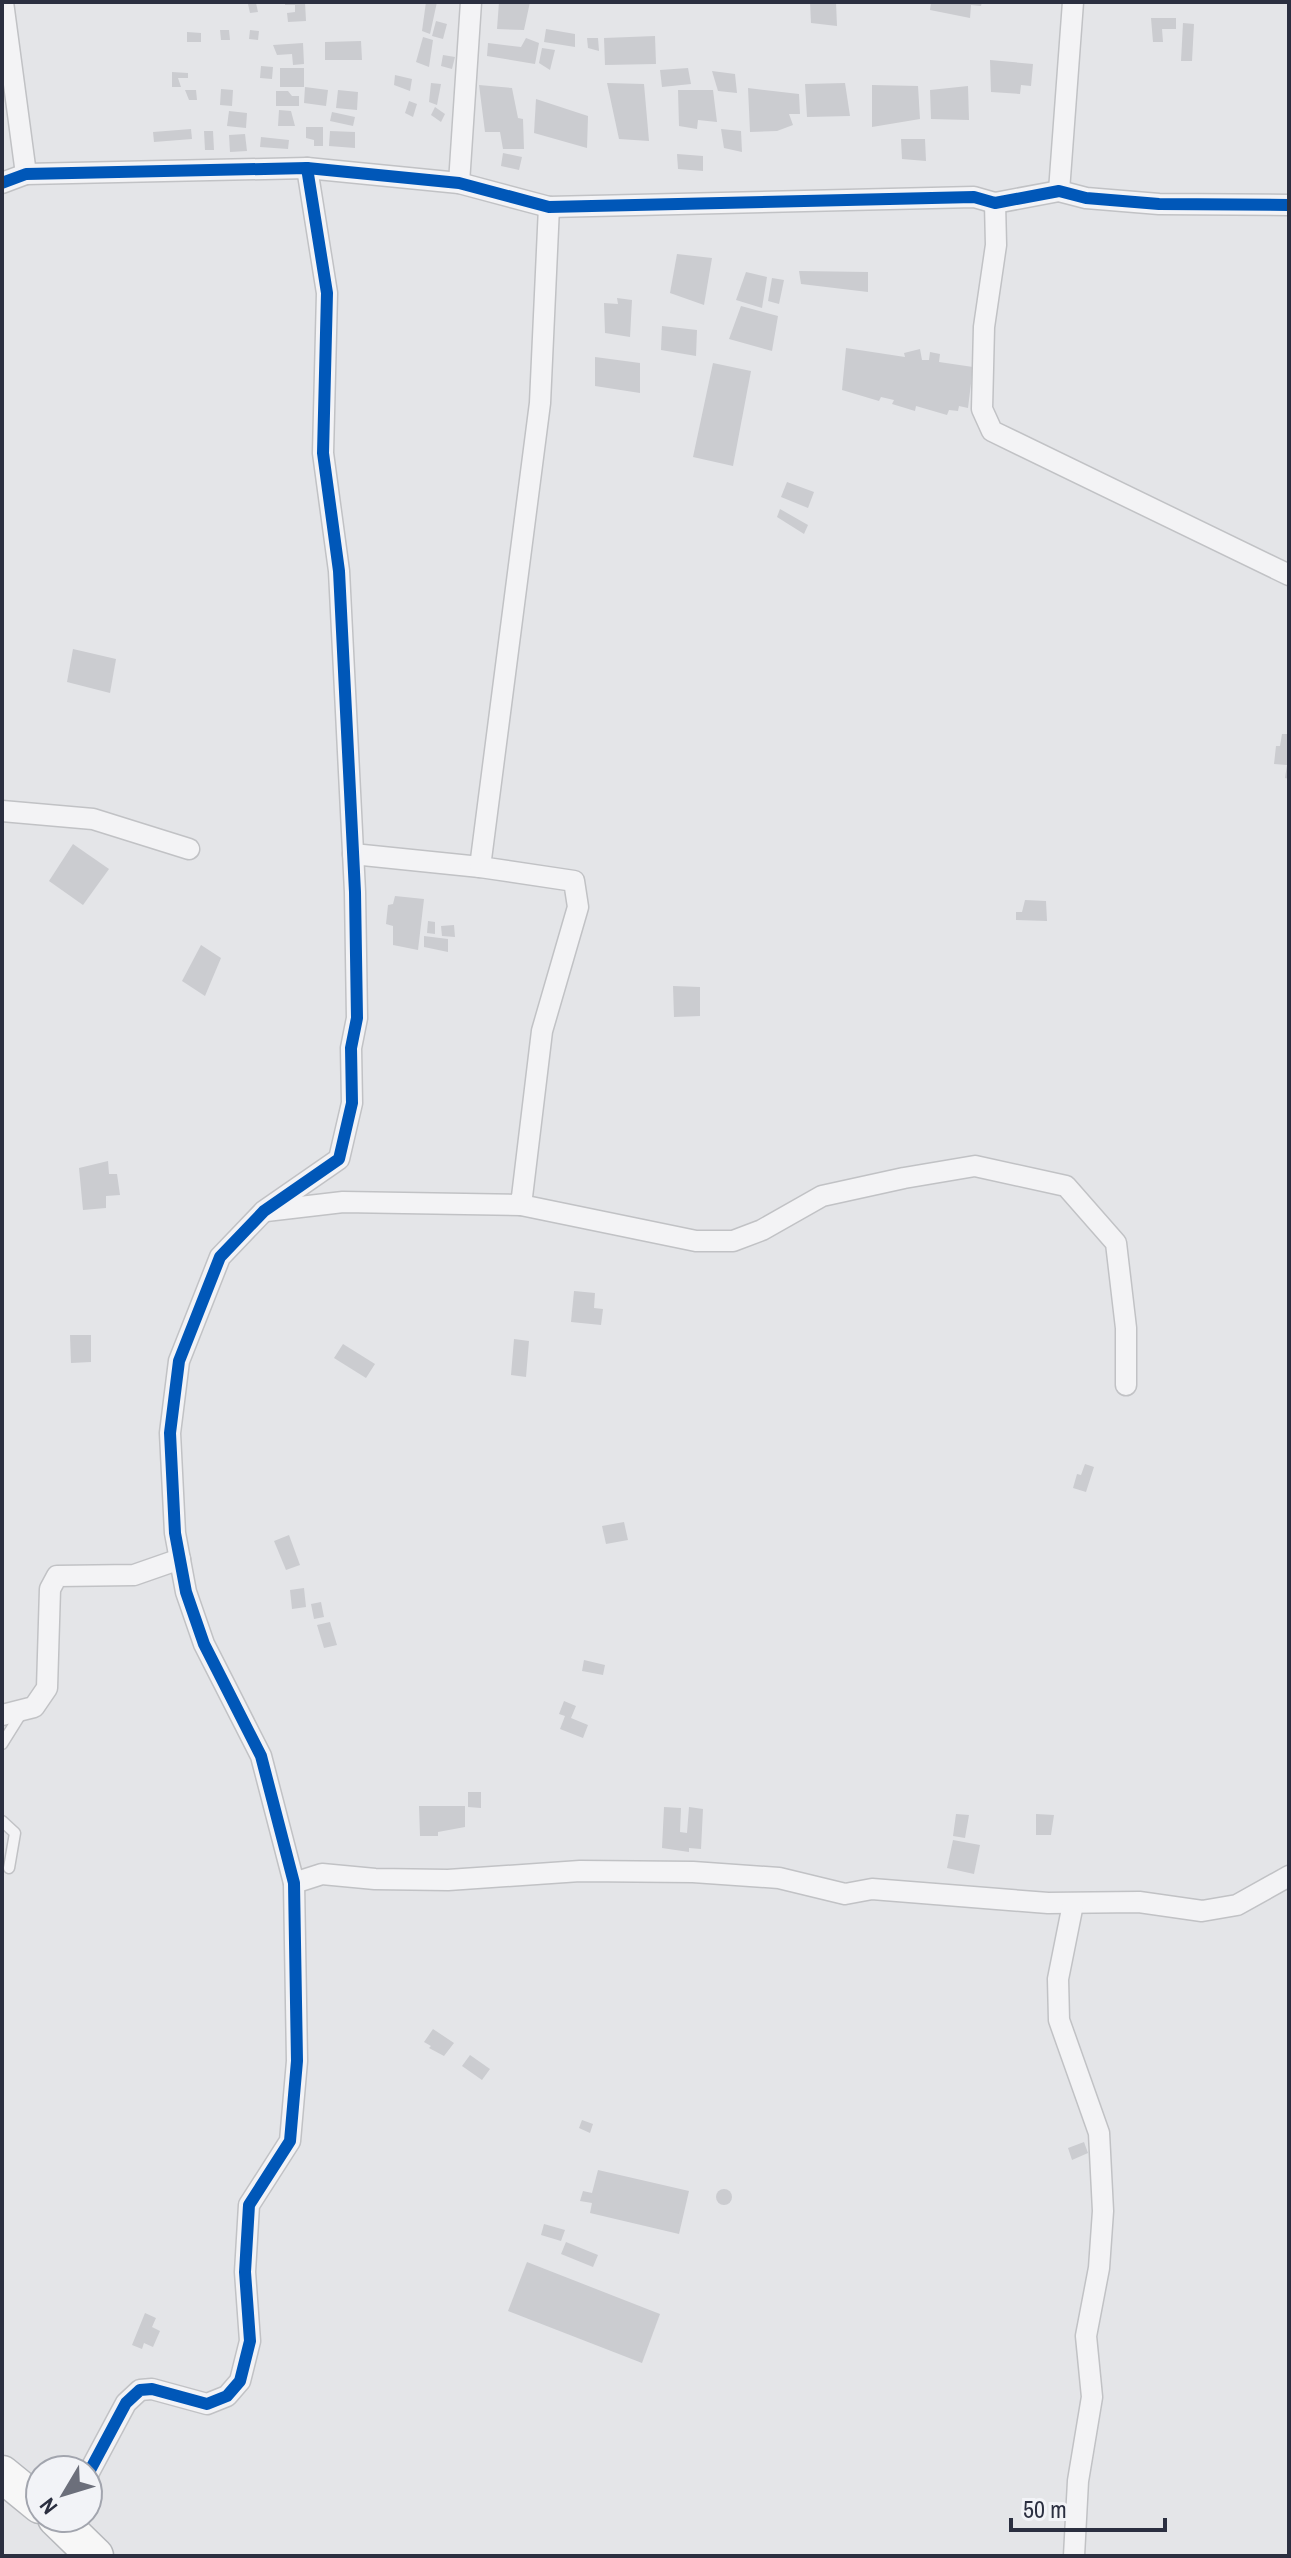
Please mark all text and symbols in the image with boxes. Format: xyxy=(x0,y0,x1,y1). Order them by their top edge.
north arrow xyxy=(24,2454,104,2534)
scale bar xyxy=(1011,2482,1165,2532)
text: N xyxy=(32,2492,64,2521)
text: 50 m xyxy=(1023,2493,1067,2525)

